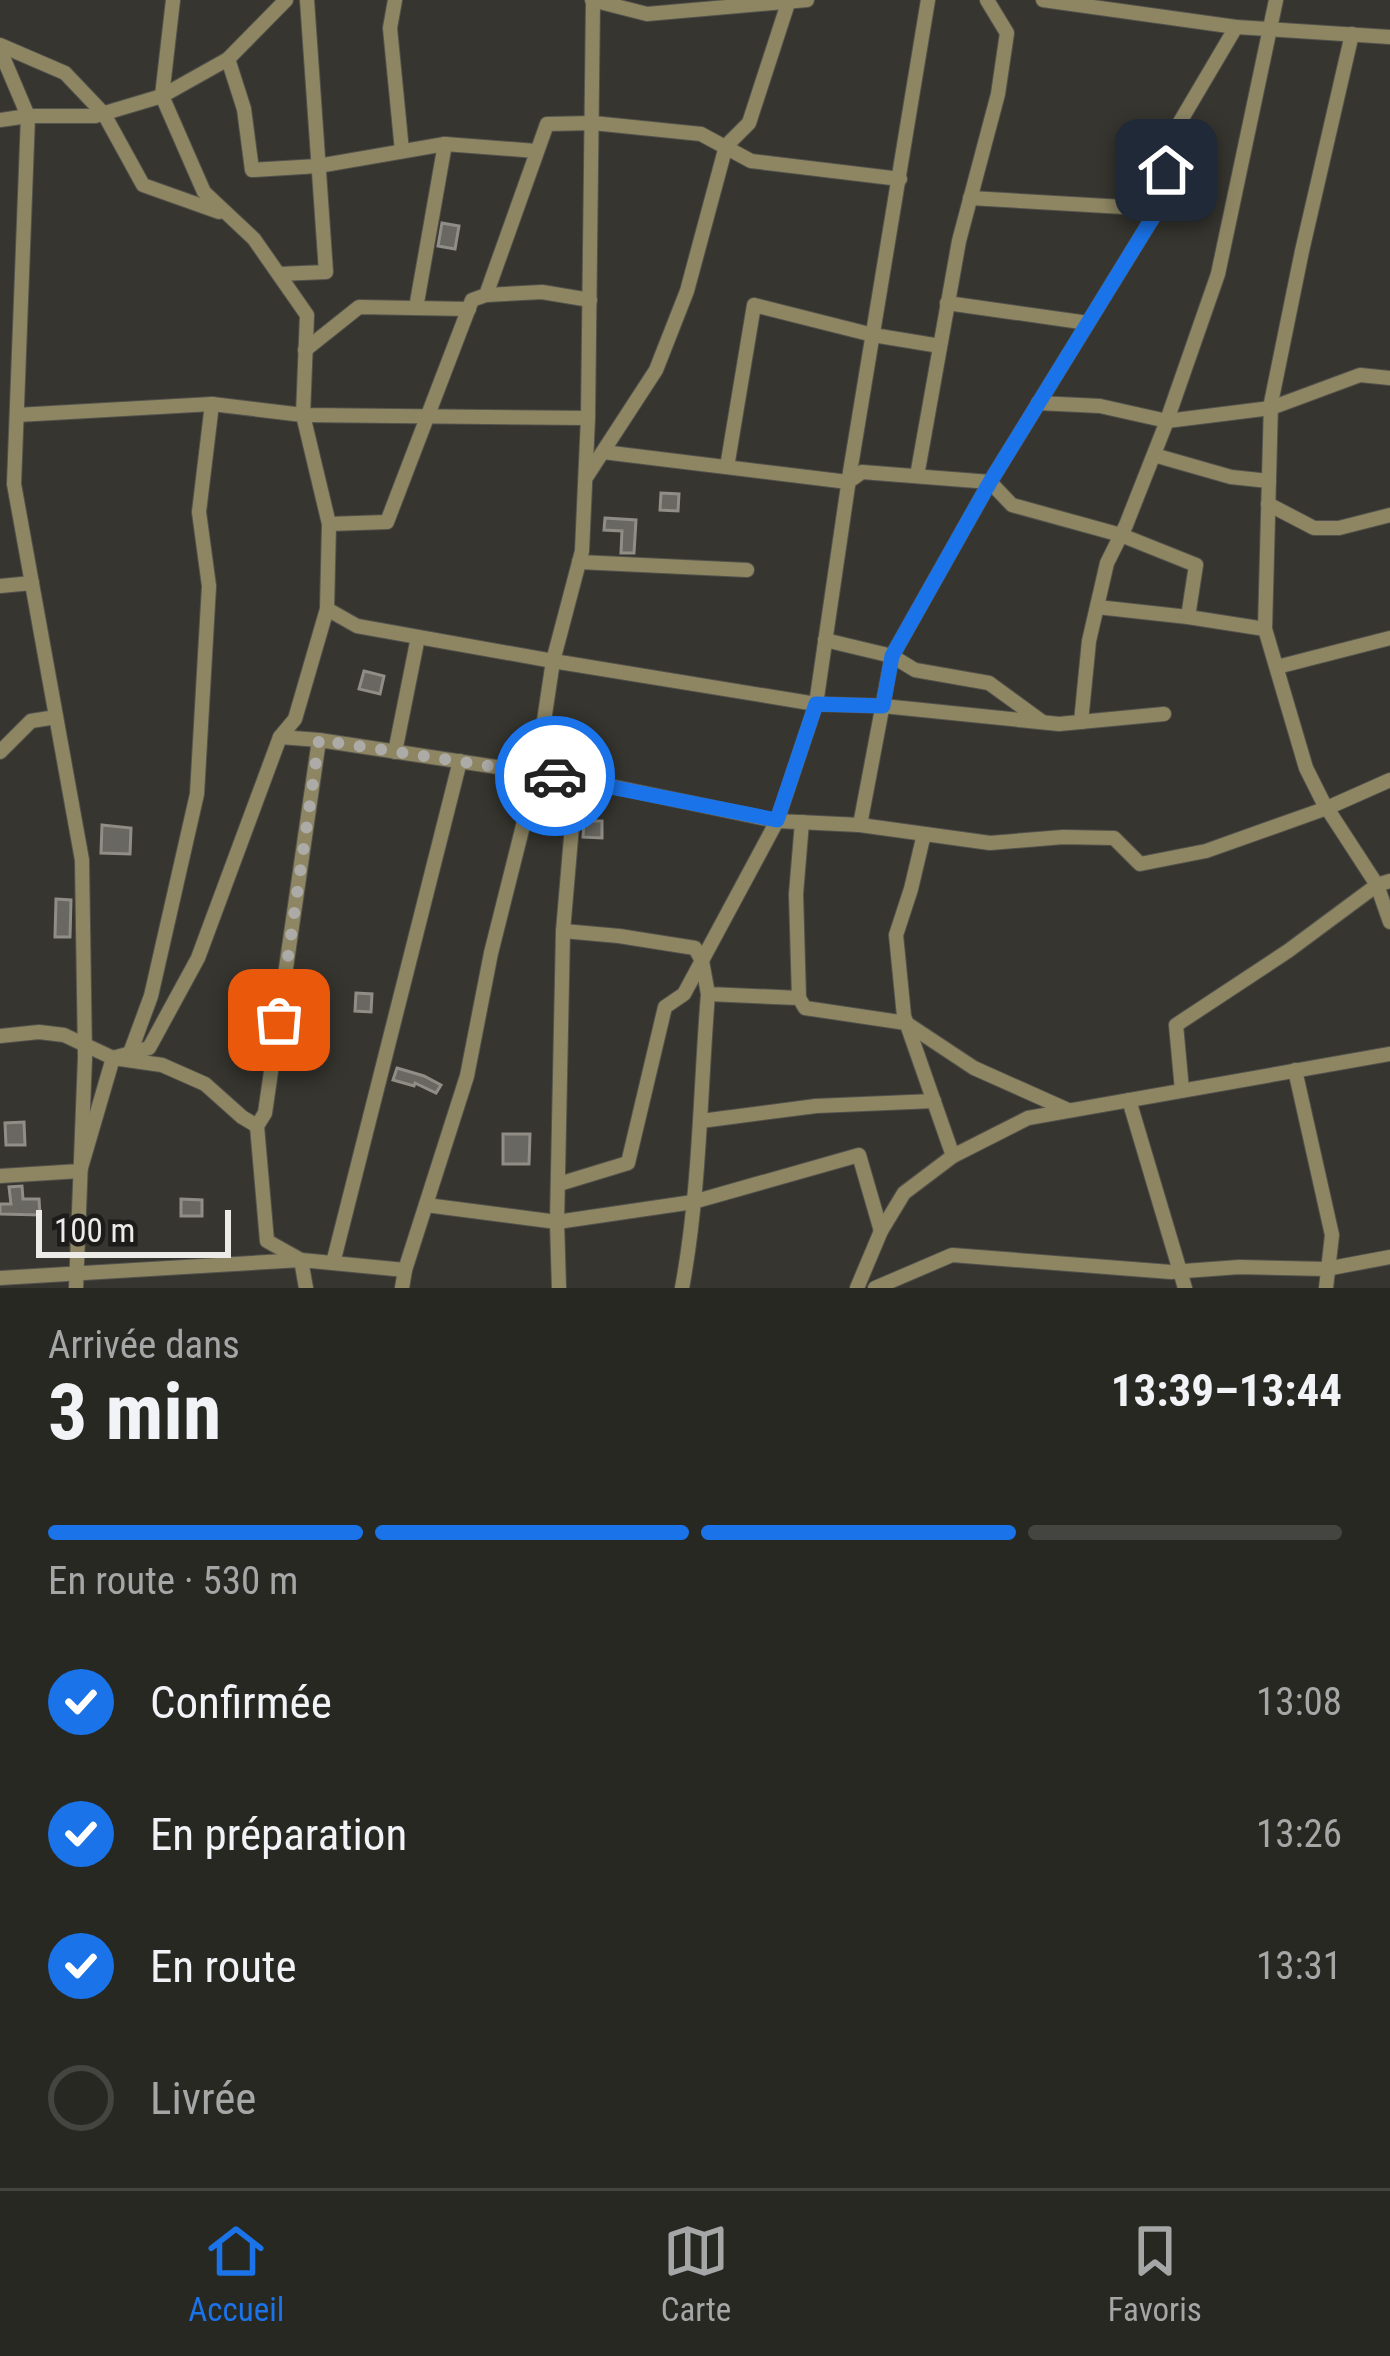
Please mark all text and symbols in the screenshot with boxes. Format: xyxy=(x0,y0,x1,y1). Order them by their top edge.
pin xyxy=(1115,119,1217,221)
icon: home xyxy=(1133,137,1199,203)
courier xyxy=(495,716,615,836)
icon: car xyxy=(522,743,588,809)
pin xyxy=(228,969,330,1071)
icon: bag xyxy=(246,987,312,1053)
scale bar xyxy=(36,1204,231,1257)
text: 100 m xyxy=(54,1211,135,1250)
text: Arrivée dans xyxy=(48,1322,240,1368)
text: 13:39–13:44 xyxy=(1111,1364,1342,1417)
text: 3 min xyxy=(48,1367,221,1458)
text: En route · 530 m xyxy=(48,1558,298,1604)
icon: check xyxy=(48,1669,114,1735)
text: Confirmée xyxy=(150,1676,332,1729)
text: 13:08 xyxy=(1256,1679,1342,1725)
icon: check xyxy=(48,1801,114,1867)
text: En préparation xyxy=(150,1808,407,1861)
text: 13:26 xyxy=(1256,1811,1342,1857)
icon: check xyxy=(48,1933,114,1999)
text: En route xyxy=(150,1940,297,1993)
text: 13:31 xyxy=(1256,1943,1342,1989)
text: Livrée xyxy=(150,2072,256,2125)
tab: Accueil xyxy=(188,2218,284,2329)
tab: Carte xyxy=(661,2218,731,2329)
tab: Favoris xyxy=(1108,2218,1202,2329)

